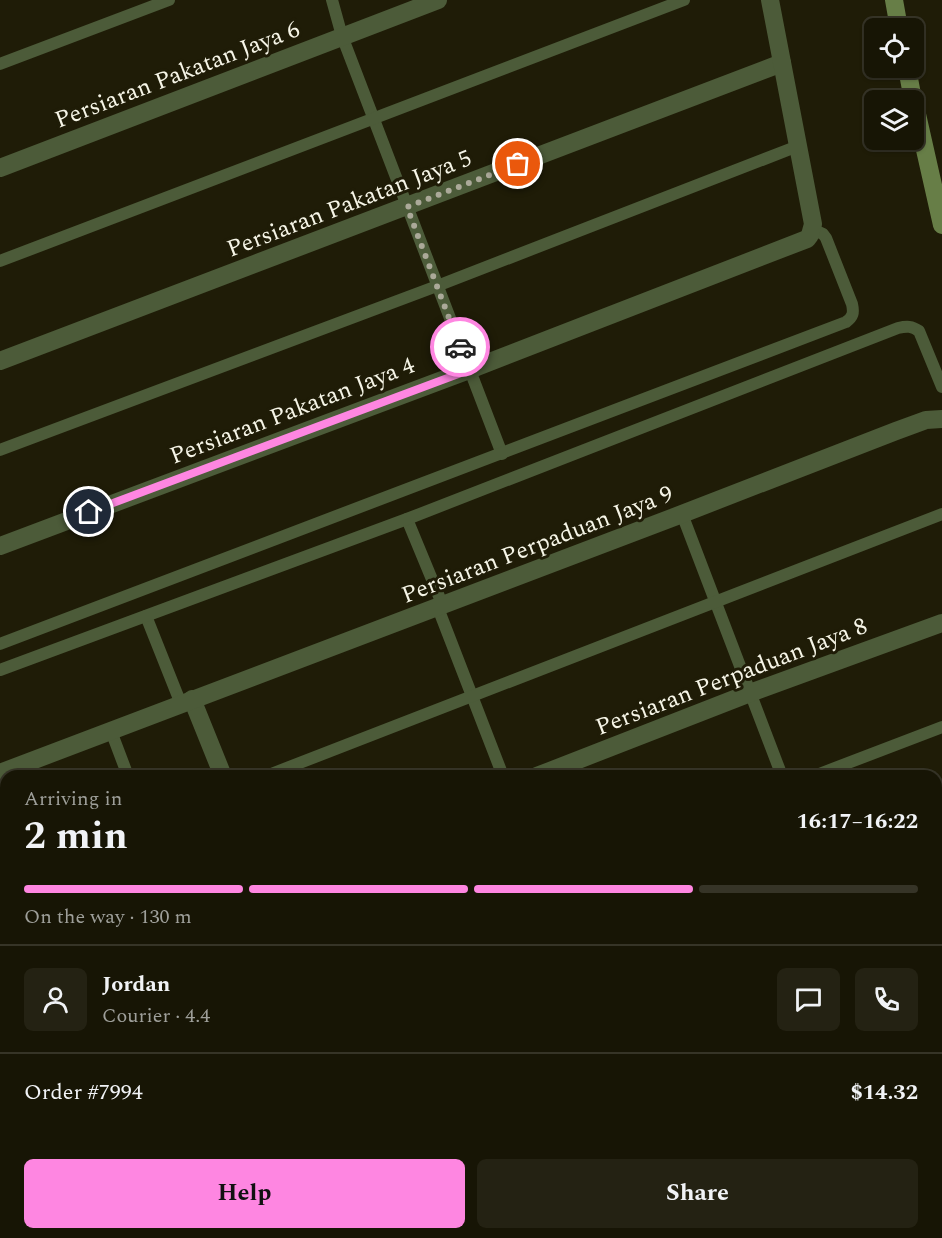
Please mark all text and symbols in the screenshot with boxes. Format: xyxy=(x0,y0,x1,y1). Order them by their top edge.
street label: Persiaran Pakatan Jaya 6 xyxy=(50,12,305,138)
map controls xyxy=(864,18,924,150)
button: locate xyxy=(864,18,924,78)
button: layers xyxy=(864,90,924,150)
pin xyxy=(492,138,543,189)
street label: Persiaran Pakatan Jaya 5 xyxy=(222,141,477,267)
icon: bag xyxy=(501,147,534,180)
courier xyxy=(430,317,490,377)
icon: car xyxy=(444,331,477,364)
street label: Persiaran Pakatan Jaya 4 xyxy=(165,348,420,474)
street label: Persiaran Perpaduan Jaya 9 xyxy=(396,476,679,613)
pin xyxy=(63,486,114,537)
icon: home xyxy=(72,495,105,528)
street label: Persiaran Perpaduan Jaya 8 xyxy=(590,608,873,745)
text: Arriving in xyxy=(24,784,122,814)
text: 16:17–16:22 xyxy=(796,805,918,838)
text: 2 min xyxy=(24,807,128,866)
text: On the way · 130 m xyxy=(24,902,192,932)
button: person xyxy=(24,968,87,1031)
text: Jordan xyxy=(102,968,170,1001)
button: chat xyxy=(777,968,840,1031)
button: phone xyxy=(855,968,918,1031)
text: Courier · 4.4 xyxy=(102,1001,210,1031)
text: Order #7994 xyxy=(24,1076,143,1109)
text: $14.32 xyxy=(850,1076,918,1109)
button: Help xyxy=(24,1159,465,1228)
button: Share xyxy=(477,1159,918,1228)

